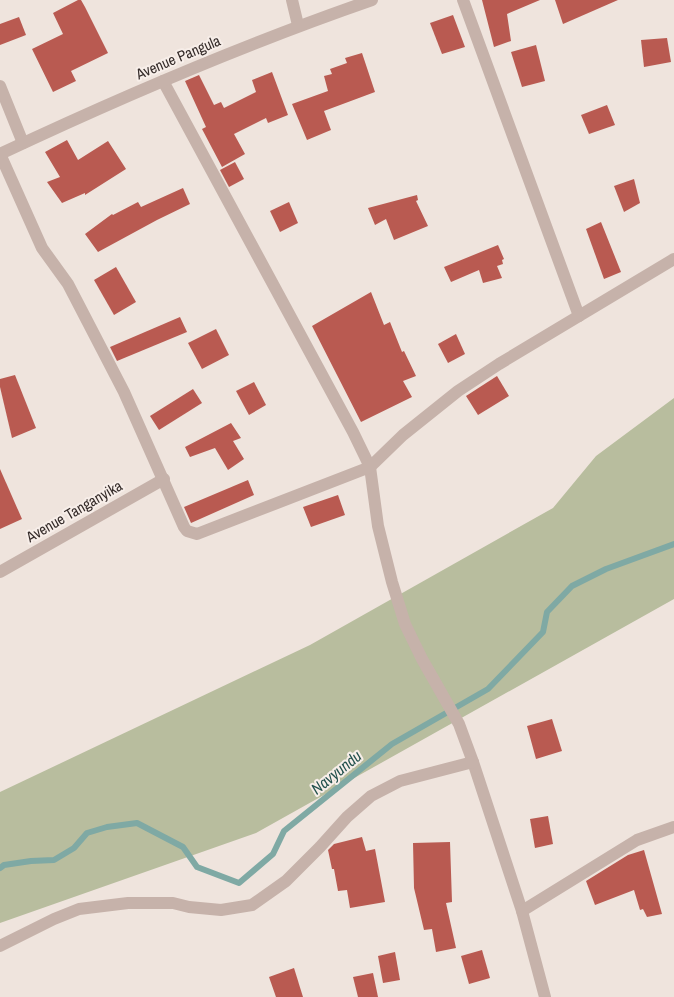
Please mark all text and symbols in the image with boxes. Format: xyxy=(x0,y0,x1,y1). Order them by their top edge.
street label: Avenue Pangula xyxy=(132,30,224,85)
street label: Avenue Tanganyika xyxy=(21,475,126,548)
water label: Navyundu xyxy=(306,745,366,799)

